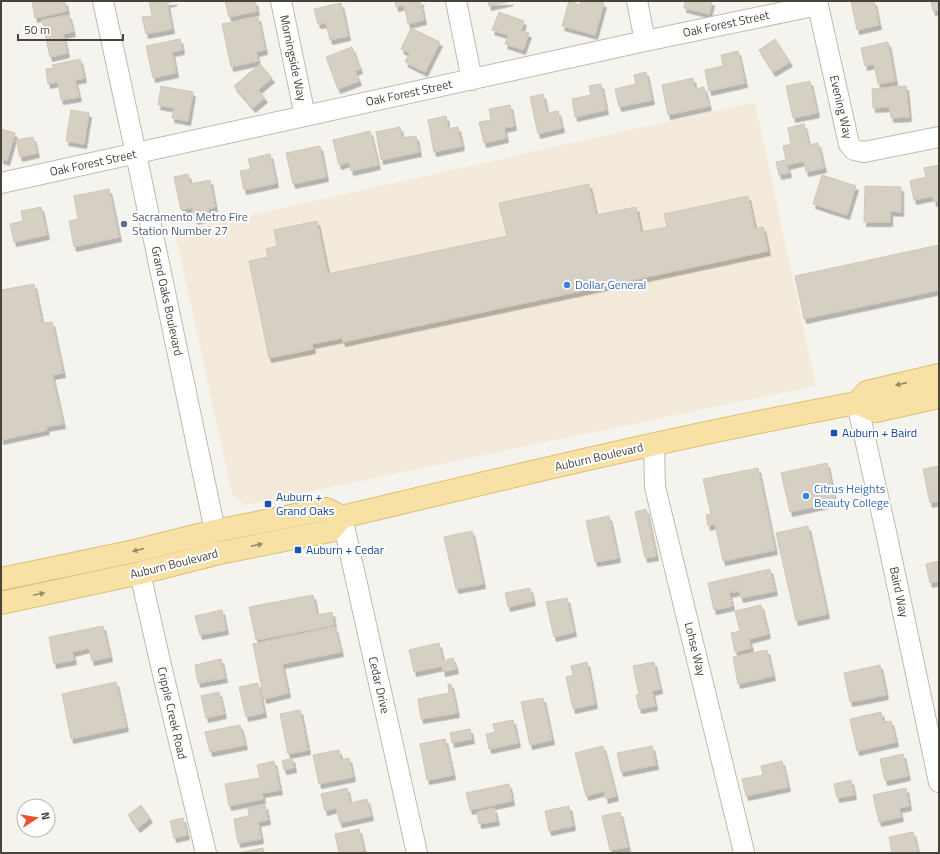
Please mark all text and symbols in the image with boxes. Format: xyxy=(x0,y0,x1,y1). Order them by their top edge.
street label: Oak Forest Street xyxy=(681,5,772,42)
street label: Morningside Way xyxy=(275,13,312,103)
scale bar xyxy=(18,16,123,42)
text: 50 m xyxy=(24,20,50,39)
street label: Evening Way xyxy=(825,73,858,141)
street label: Oak Forest Street xyxy=(364,74,455,111)
street label: Oak Forest Street xyxy=(48,144,139,181)
place label: Sacramento Metro Fire Station Number 27 xyxy=(132,207,248,240)
marker: Sacramento Metro Fire Station Number 27 xyxy=(119,219,129,229)
street label: Grand Oaks Boulevard xyxy=(147,244,188,358)
place label: Dollar General xyxy=(575,275,646,294)
marker: Dollar General xyxy=(562,280,572,290)
one-way arrow xyxy=(895,381,907,387)
place label: Auburn + Baird xyxy=(842,423,917,442)
marker: Auburn + Baird xyxy=(829,428,839,438)
street label: Auburn Boulevard xyxy=(553,437,645,476)
place label: Citrus Heights Beauty College xyxy=(814,479,889,512)
place label: Auburn + Grand Oaks xyxy=(276,487,335,520)
marker: Citrus Heights Beauty College xyxy=(801,491,811,501)
marker: Auburn + Grand Oaks xyxy=(263,499,273,509)
place label: Auburn + Cedar xyxy=(306,540,384,559)
one-way arrow xyxy=(251,542,263,548)
street label: Auburn Boulevard xyxy=(128,543,220,584)
marker: Auburn + Cedar xyxy=(293,545,303,555)
one-way arrow xyxy=(132,547,144,553)
street label: Baird Way xyxy=(885,565,914,619)
one-way arrow xyxy=(33,591,45,597)
street label: Lohse Way xyxy=(680,620,711,678)
street label: Cedar Drive xyxy=(364,655,395,715)
street label: Cripple Creek Road xyxy=(153,665,192,761)
north arrow xyxy=(16,798,56,838)
text: N xyxy=(37,811,54,821)

